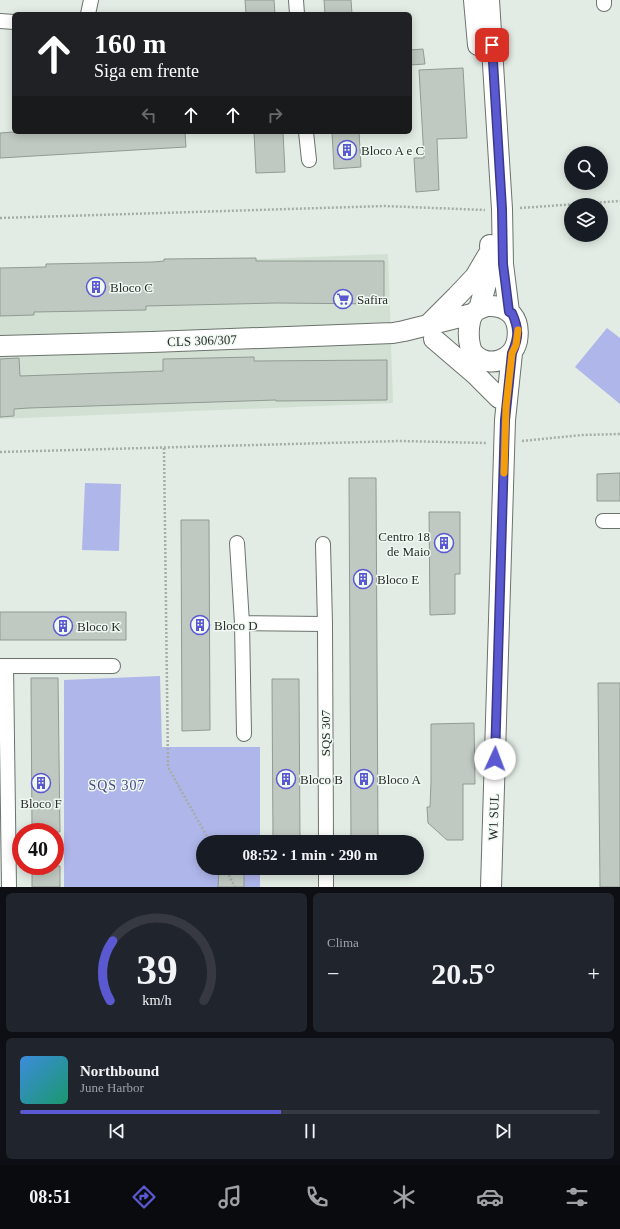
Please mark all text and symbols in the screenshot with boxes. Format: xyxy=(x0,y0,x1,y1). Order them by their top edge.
icon: ahead xyxy=(28,28,80,80)
text: 160 m xyxy=(94,28,166,59)
pin xyxy=(475,28,509,62)
icon: arrive xyxy=(481,34,503,56)
text: Siga em frente xyxy=(94,61,199,81)
icon: left xyxy=(138,104,160,126)
icon: ahead xyxy=(180,104,202,126)
icon: ahead xyxy=(222,104,244,126)
icon: right xyxy=(264,104,286,126)
building icon: Bloco A e C xyxy=(336,139,358,161)
place label: Bloco A e C xyxy=(361,143,424,158)
map controls xyxy=(564,146,608,242)
button: search xyxy=(564,146,608,190)
button: layers xyxy=(564,198,608,242)
building icon: Bloco C xyxy=(85,276,107,298)
place label: Bloco C xyxy=(110,280,153,295)
supermarket icon: Safira xyxy=(332,288,354,310)
place label: Safira xyxy=(357,292,388,307)
street label: CLS 306/307 xyxy=(167,332,238,349)
place label: Centro 18 de Maio xyxy=(378,529,430,559)
building icon: Centro 18 de Maio xyxy=(433,532,455,554)
building icon: Bloco E xyxy=(352,568,374,590)
place label: Bloco E xyxy=(377,572,419,587)
building icon: Bloco D xyxy=(189,614,211,636)
building icon: Bloco K xyxy=(52,615,74,637)
place label: Bloco D xyxy=(214,618,258,633)
place label: Bloco K xyxy=(77,619,121,634)
street label: SQS 307 xyxy=(318,709,333,756)
position arrow xyxy=(474,738,516,780)
building icon: Bloco B xyxy=(275,768,297,790)
building icon: Bloco A xyxy=(353,768,375,790)
building icon: Bloco F xyxy=(30,772,52,794)
place label: Bloco B xyxy=(300,772,343,787)
place label: Bloco A xyxy=(378,772,422,787)
district label: SQS 307 xyxy=(88,778,146,793)
street label: W1 SUL xyxy=(485,793,502,841)
place label: Bloco F xyxy=(20,796,62,811)
speed limit sign: 40 xyxy=(12,823,64,875)
text: 08:52 · 1 min · 290 m xyxy=(243,847,378,863)
text: Clima xyxy=(327,935,359,950)
text: 39 xyxy=(136,946,177,992)
text: 20.5° xyxy=(431,957,496,990)
text: − xyxy=(327,961,339,986)
text: + xyxy=(588,961,600,986)
text: km/h xyxy=(142,991,171,1007)
text: Northbound xyxy=(80,1063,159,1079)
text: June Harbor xyxy=(80,1080,144,1095)
icon: previous xyxy=(106,1120,128,1142)
icon: pause xyxy=(299,1120,321,1142)
icon: next xyxy=(492,1120,514,1142)
icon: directions xyxy=(130,1183,158,1211)
icon: music xyxy=(216,1183,244,1211)
icon: phone xyxy=(303,1183,331,1211)
icon: climate xyxy=(390,1183,418,1211)
icon: car xyxy=(476,1183,504,1211)
icon: filters xyxy=(563,1183,591,1211)
text: 08:51 xyxy=(29,1187,71,1207)

